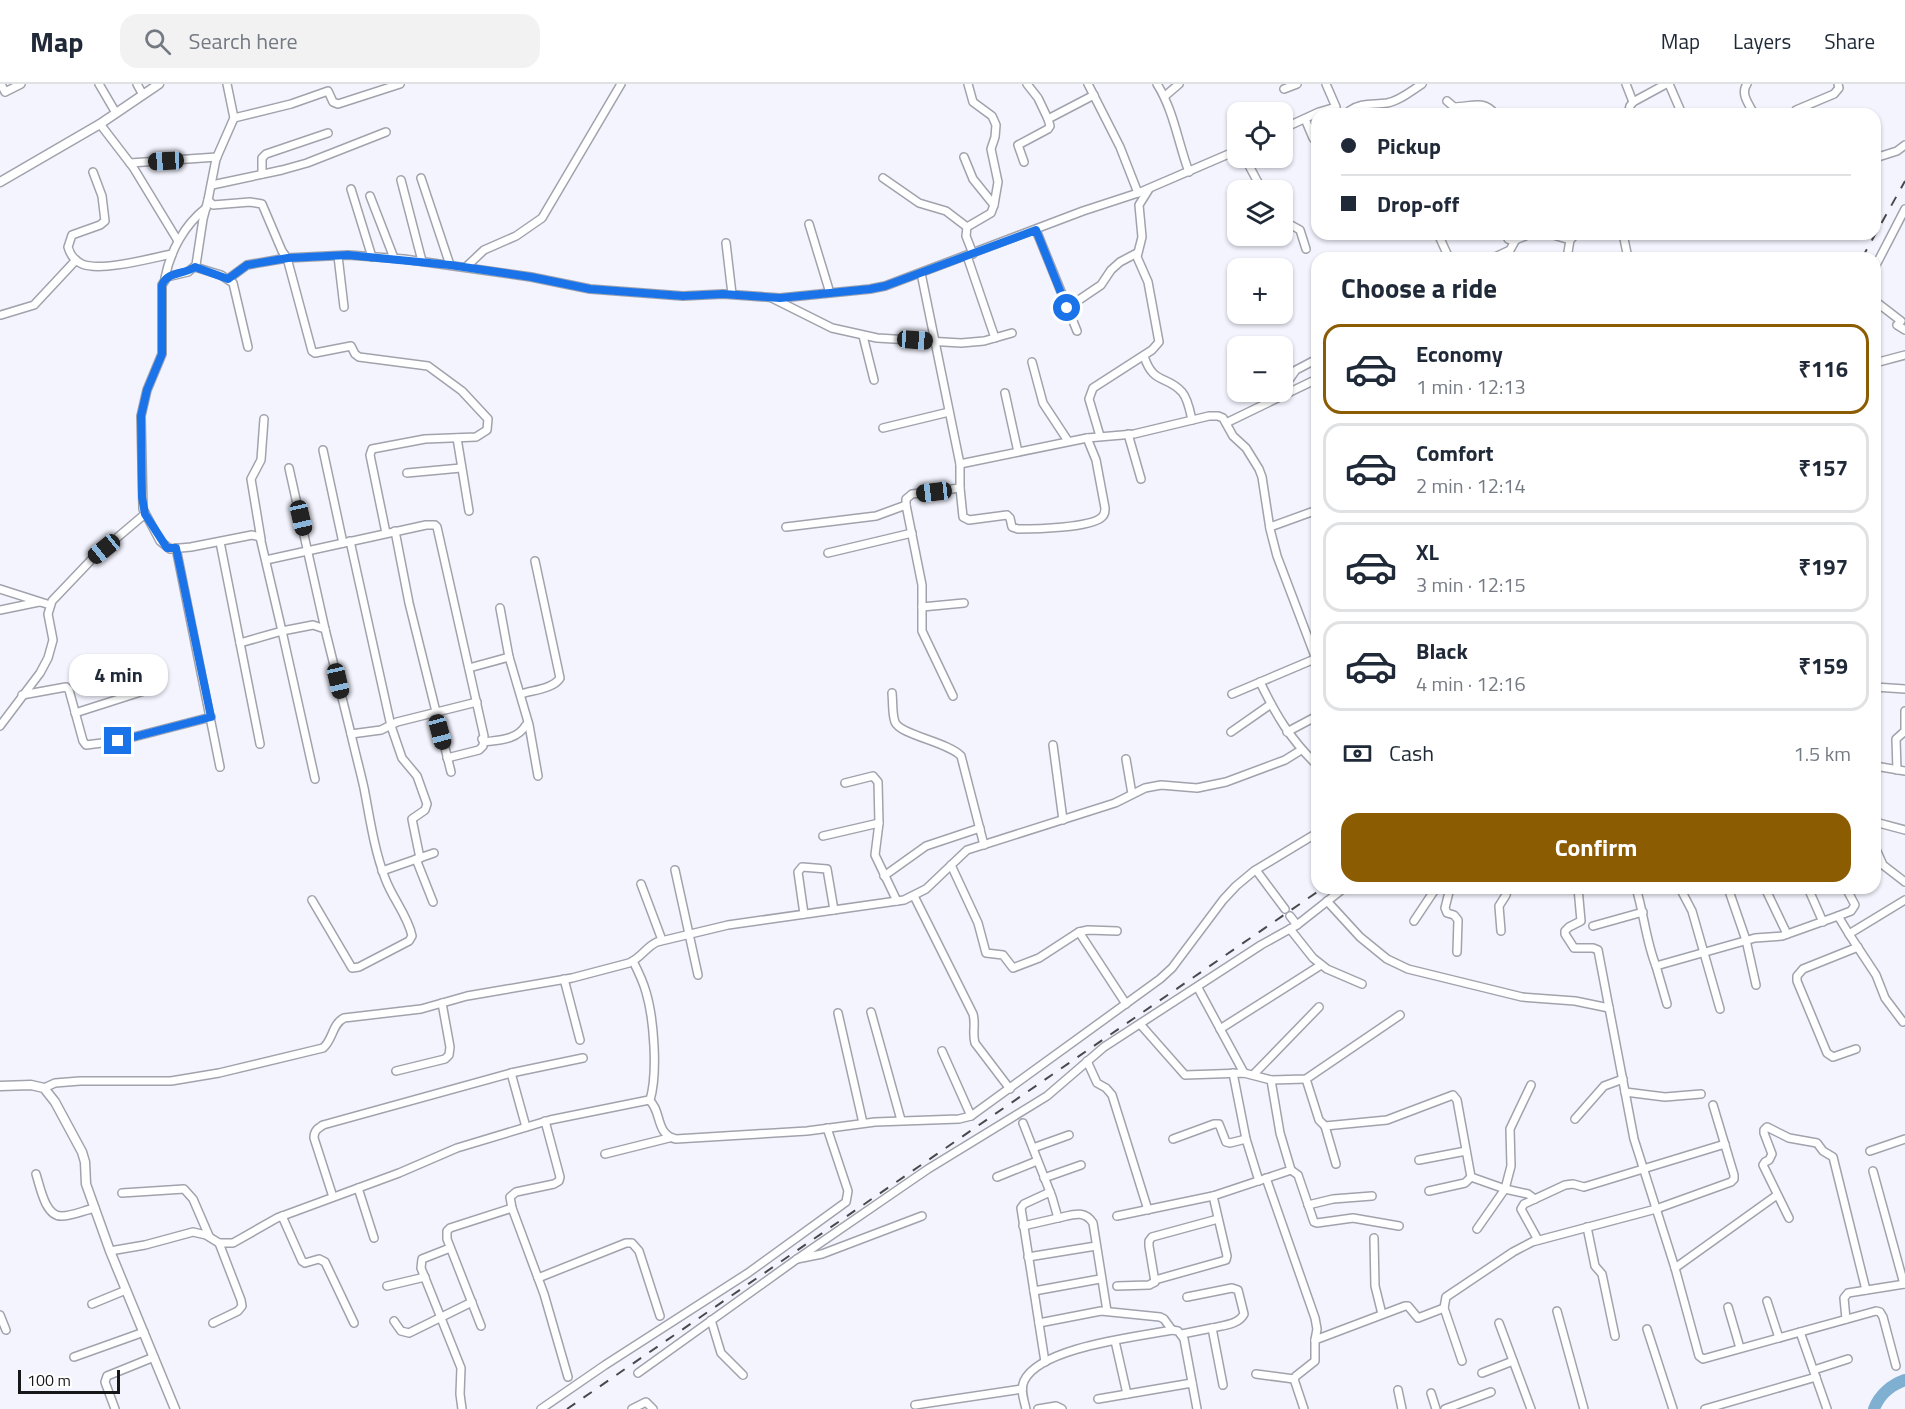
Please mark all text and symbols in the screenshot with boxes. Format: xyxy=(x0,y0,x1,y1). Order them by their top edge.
search box xyxy=(120,14,540,68)
text: Map xyxy=(30,20,84,63)
text: Search here xyxy=(189,24,298,58)
icon: search xyxy=(141,25,174,58)
text: Map xyxy=(1661,25,1700,57)
text: Layers xyxy=(1733,25,1791,57)
text: Share xyxy=(1824,25,1875,57)
map controls xyxy=(1227,102,1293,402)
button: locate xyxy=(1227,102,1293,168)
text: Pickup xyxy=(1377,129,1441,163)
car xyxy=(148,151,184,171)
button: layers xyxy=(1227,180,1293,246)
text: Drop-off xyxy=(1377,187,1459,221)
button: + xyxy=(1227,258,1293,324)
text: Choose a ride xyxy=(1341,267,1497,308)
route start xyxy=(1053,294,1080,321)
car xyxy=(896,330,934,350)
button: − xyxy=(1227,336,1293,402)
text: Economy xyxy=(1416,337,1503,371)
icon: car xyxy=(1344,342,1398,396)
text: ₹116 xyxy=(1798,352,1848,386)
text: 1 min · 12:13 xyxy=(1416,371,1526,402)
text: Comfort xyxy=(1416,436,1494,470)
icon: car xyxy=(1344,441,1398,495)
text: ₹157 xyxy=(1798,451,1848,485)
text: 2 min · 12:14 xyxy=(1416,470,1526,501)
car xyxy=(915,481,953,503)
car xyxy=(288,498,314,538)
car xyxy=(84,531,124,567)
text: XL xyxy=(1416,535,1439,569)
icon: car xyxy=(1344,540,1398,594)
text: ₹197 xyxy=(1798,550,1848,584)
text: 3 min · 12:15 xyxy=(1416,569,1526,600)
text: Black xyxy=(1416,634,1468,668)
icon: car xyxy=(1344,639,1398,693)
text: ₹159 xyxy=(1798,649,1848,683)
callout: 4 min xyxy=(68,654,168,696)
text: 4 min xyxy=(94,659,143,690)
car xyxy=(325,661,351,701)
text: 4 min · 12:16 xyxy=(1416,668,1526,699)
car xyxy=(427,712,453,752)
route end xyxy=(104,727,131,754)
text: Cash xyxy=(1389,736,1434,770)
icon: cash xyxy=(1341,737,1374,770)
text: 1.5 km xyxy=(1794,738,1851,769)
button: Confirm xyxy=(1341,813,1851,882)
scale bar xyxy=(18,1367,120,1394)
text: 100 m xyxy=(27,1368,71,1392)

